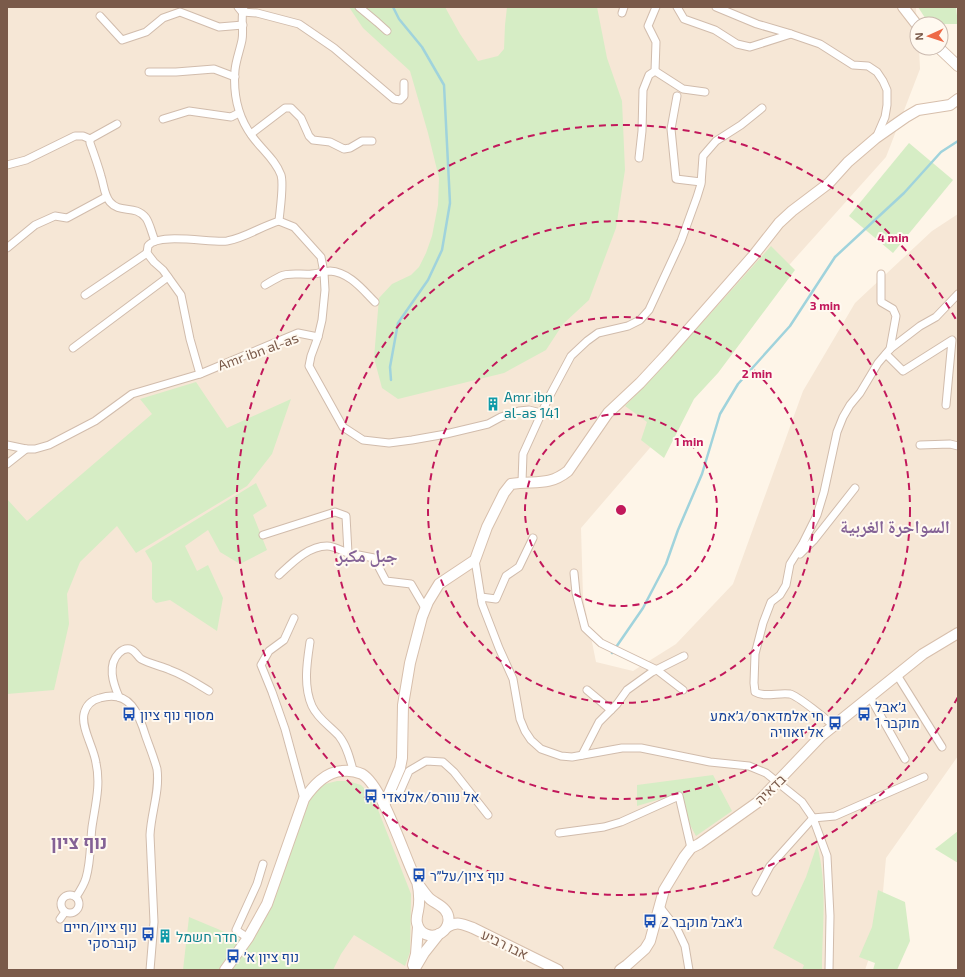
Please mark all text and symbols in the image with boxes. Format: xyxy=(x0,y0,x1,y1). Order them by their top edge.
north arrow xyxy=(909,16,949,56)
text: N xyxy=(912,32,925,41)
text: 4 min xyxy=(877,230,909,244)
text: 3 min xyxy=(810,298,840,312)
street label: Amr ibn al-as xyxy=(215,329,301,373)
text: 2 min xyxy=(742,366,772,380)
place label: Amr ibn al-as 141 xyxy=(504,388,560,421)
building icon: Amr ibn al-as 141 xyxy=(485,396,501,412)
text: 1 min xyxy=(675,434,703,448)
centre of rings xyxy=(614,503,628,517)
district label: السواحرة الغربية xyxy=(840,515,950,538)
district label: جبل مكبر xyxy=(335,544,398,567)
place label: ג׳אבל מוקבר 1 xyxy=(875,698,920,731)
bus stop icon: מסוף נוף ציון xyxy=(121,706,137,722)
place label: מסוף נוף ציון xyxy=(140,706,214,723)
bus stop icon: ג׳אבל מוקבר 1 xyxy=(856,706,872,722)
place label: חי אלמדארס/ג׳אמע אל זאוויה xyxy=(710,707,824,740)
bus stop icon: חי אלמדארס/ג׳אמע אל זאוויה xyxy=(827,715,843,731)
street label: בדאיה xyxy=(751,770,789,808)
bus stop icon: אל נוורס/אלנאדי xyxy=(363,788,379,804)
place label: אל נוורס/אלנאדי xyxy=(382,788,479,805)
district label: נוף ציון xyxy=(51,831,107,853)
bus stop icon: נוף ציון/על״ר xyxy=(411,867,427,883)
place label: נוף ציון/על״ר xyxy=(430,867,505,884)
bus stop icon: ג׳אבל מוקבר 2 xyxy=(642,913,658,929)
place label: ג׳אבל מוקבר 2 xyxy=(661,913,742,930)
place label: נוף ציון/חיים קוברסקי xyxy=(63,918,137,951)
street label: אבו רביע xyxy=(479,925,531,963)
bus stop icon: נוף ציון/חיים קוברסקי xyxy=(140,926,156,942)
building icon: חדר חשמל xyxy=(157,928,173,944)
place label: חדר חשמל xyxy=(176,928,237,945)
bus stop icon: נוף ציון א׳ xyxy=(225,948,241,964)
place label: נוף ציון א׳ xyxy=(244,948,299,965)

